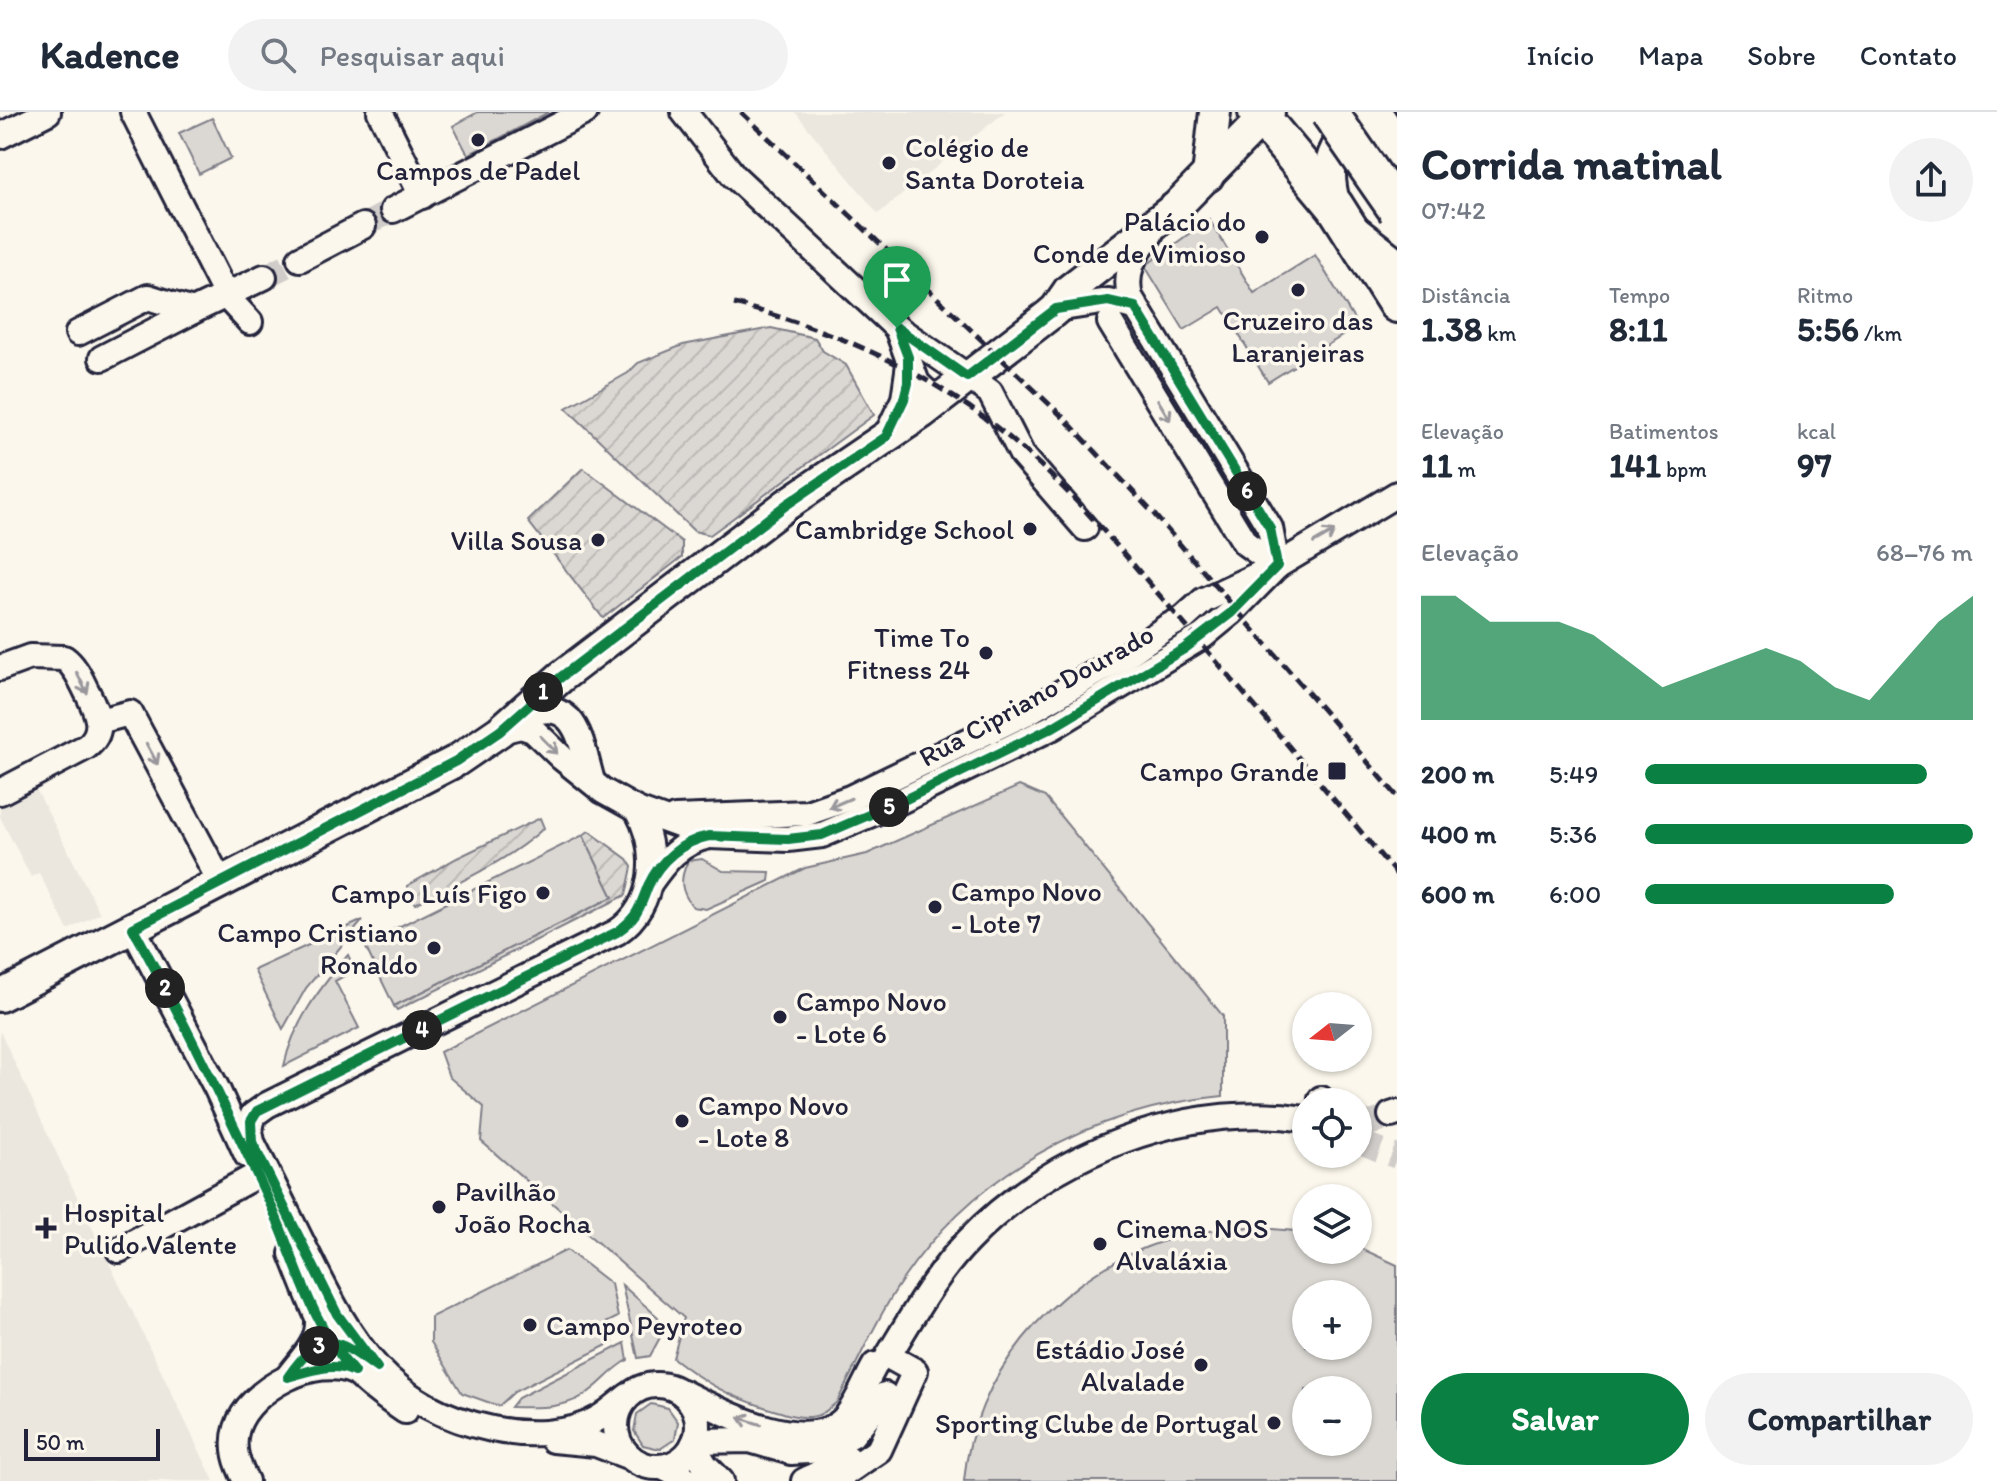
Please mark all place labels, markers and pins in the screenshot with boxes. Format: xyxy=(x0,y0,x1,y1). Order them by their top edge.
place label: Colégio de Santa Doroteia xyxy=(905,130,1085,196)
marker: Campos de Padel xyxy=(469,131,487,149)
place label: Campos de Padel xyxy=(376,153,580,187)
marker: Colégio de Santa Doroteia xyxy=(880,154,898,172)
place label: Palácio do Conde de Vimioso xyxy=(1033,204,1246,270)
marker: Palácio do Conde de Vimioso xyxy=(1253,228,1271,246)
pin xyxy=(863,246,931,328)
marker: Cruzeiro das Laranjeiras xyxy=(1289,281,1307,299)
place label: Cruzeiro das Laranjeiras xyxy=(1223,303,1373,369)
pin: 6 xyxy=(1227,471,1267,511)
place label: Cambridge School xyxy=(795,512,1014,546)
marker: Cambridge School xyxy=(1021,520,1039,538)
place label: Villa Sousa xyxy=(451,523,582,557)
marker: Villa Sousa xyxy=(589,531,607,549)
place label: Time To Fitness 24 xyxy=(847,620,970,686)
marker: Time To Fitness 24 xyxy=(977,644,995,662)
pin: 1 xyxy=(523,672,563,712)
place label: Campo Grande xyxy=(1139,754,1319,788)
marker: Campo Grande xyxy=(1326,760,1348,782)
pin: 5 xyxy=(869,787,909,827)
place label: Campo Novo - Lote 7 xyxy=(951,874,1102,940)
place label: Campo Luís Figo xyxy=(331,876,527,910)
marker: Campo Luís Figo xyxy=(534,884,552,902)
marker: Campo Novo - Lote 7 xyxy=(926,898,944,916)
place label: Campo Cristiano Ronaldo xyxy=(217,915,418,981)
marker: Campo Cristiano Ronaldo xyxy=(425,939,443,957)
pin: 2 xyxy=(145,968,185,1008)
place label: Campo Novo - Lote 6 xyxy=(796,984,947,1050)
marker: Campo Novo - Lote 6 xyxy=(771,1008,789,1026)
pin: 4 xyxy=(402,1010,442,1050)
place label: Campo Novo - Lote 8 xyxy=(698,1088,849,1154)
marker: Campo Novo - Lote 8 xyxy=(673,1112,691,1130)
place label: Pavilhão João Rocha xyxy=(455,1174,592,1240)
place label: Hospital Pulido Valente xyxy=(64,1195,237,1261)
marker: Pavilhão João Rocha xyxy=(430,1198,448,1216)
place label: Cinema NOS Alvaláxia xyxy=(1116,1211,1269,1277)
marker: Hospital Pulido Valente xyxy=(35,1217,57,1239)
marker: Cinema NOS Alvaláxia xyxy=(1091,1235,1109,1253)
place label: Campo Peyroteo xyxy=(546,1308,743,1342)
marker: Campo Peyroteo xyxy=(521,1316,539,1334)
pin: 3 xyxy=(299,1326,339,1366)
place label: Estádio José Alvalade xyxy=(1035,1332,1185,1398)
marker: Estádio José Alvalade xyxy=(1192,1356,1210,1374)
place label: Sporting Clube de Portugal xyxy=(935,1406,1258,1440)
marker: Sporting Clube de Portugal xyxy=(1265,1414,1283,1432)

